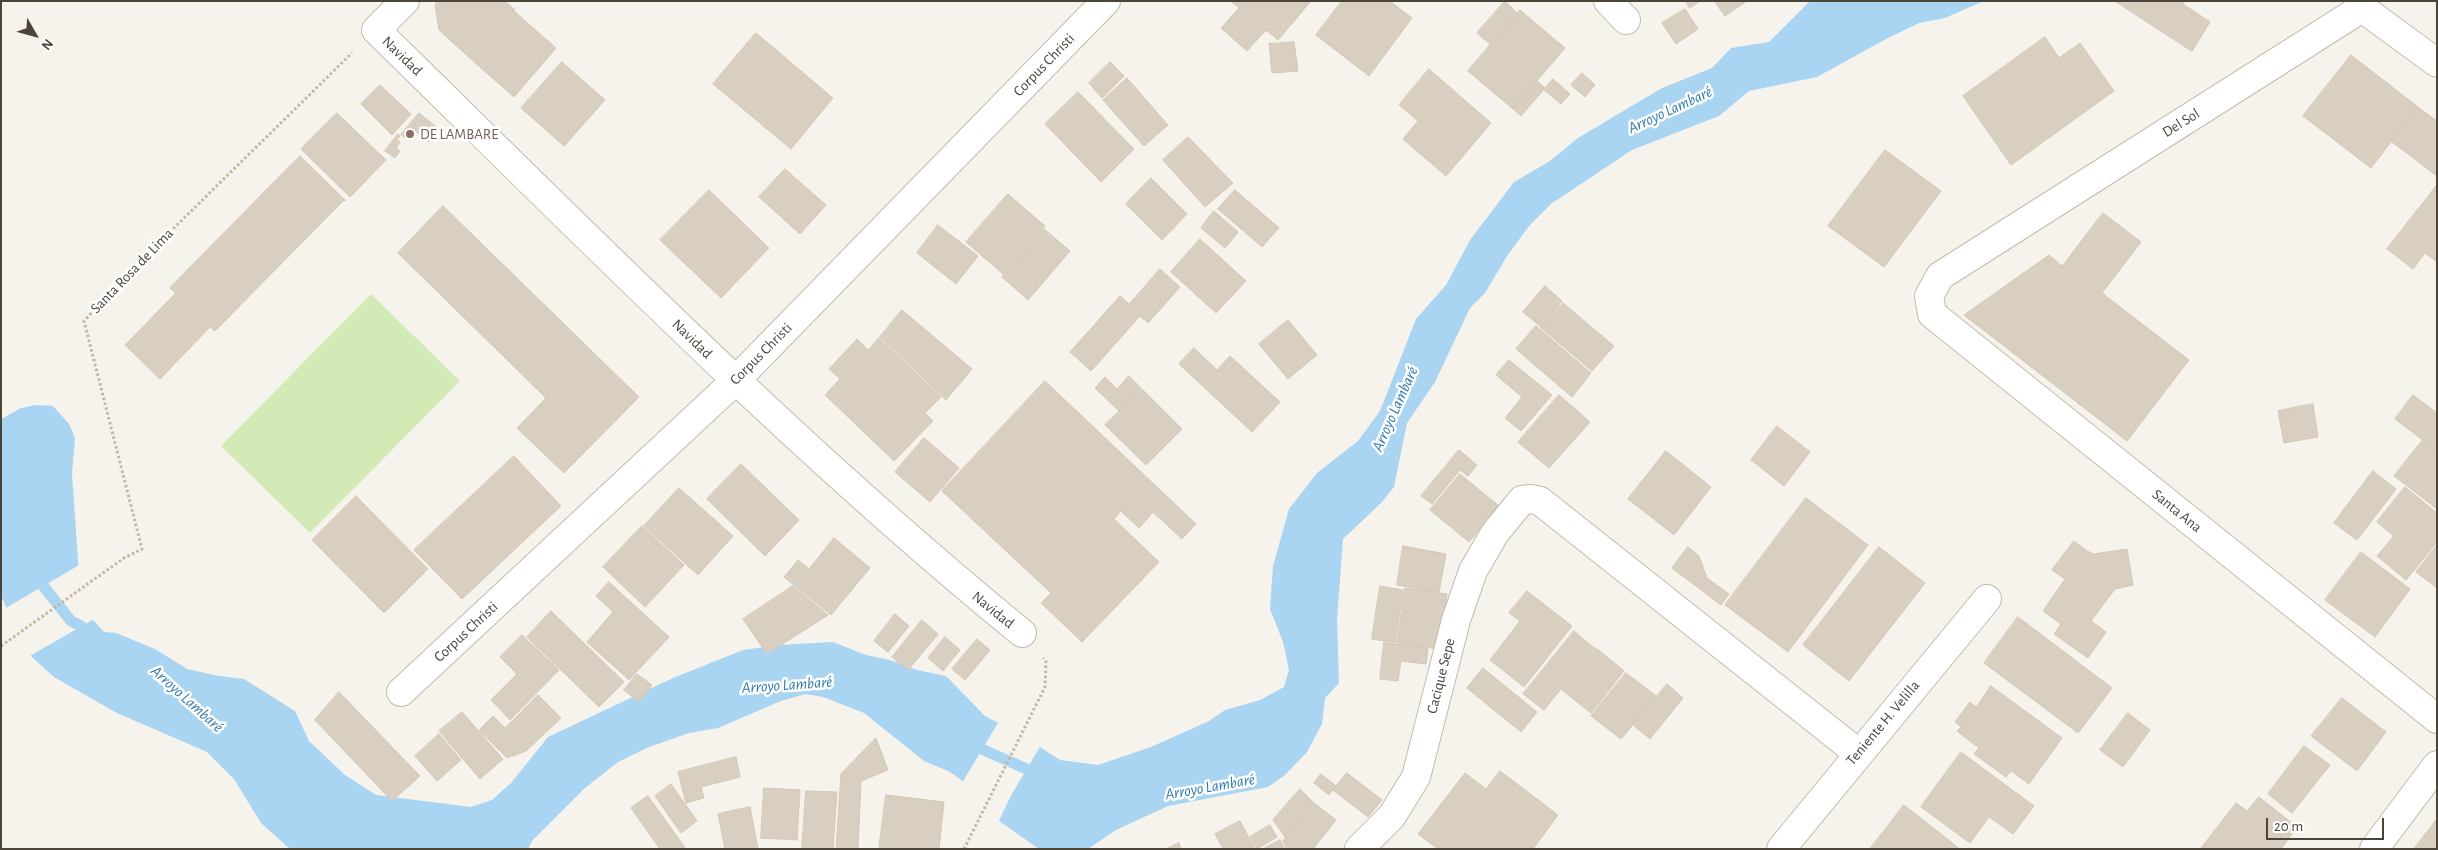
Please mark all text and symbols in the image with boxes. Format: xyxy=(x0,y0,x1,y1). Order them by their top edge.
north arrow xyxy=(10,10,60,60)
street label: Corpus Christi xyxy=(1009,30,1079,100)
street label: Navidad xyxy=(378,32,426,80)
text: N xyxy=(38,36,55,52)
water label: Arroyo Lambaré xyxy=(1625,82,1715,138)
street label: Del Sol xyxy=(2159,105,2203,141)
place label: DE LAMBARE xyxy=(420,125,498,143)
marker: DE LAMBARE xyxy=(404,128,416,140)
street label: Santa Rosa de Lima xyxy=(87,225,177,317)
street label: Navidad xyxy=(668,315,716,363)
street label: Corpus Christi xyxy=(726,319,796,389)
water label: Arroyo Lambaré xyxy=(1368,364,1422,454)
street label: Santa Ana xyxy=(2149,486,2205,536)
street label: Navidad xyxy=(968,588,1018,632)
street label: Corpus Christi xyxy=(430,598,502,666)
street label: Cacique Sepe xyxy=(1423,636,1459,716)
water label: Arroyo Lambaré xyxy=(147,661,227,737)
water label: Arroyo Lambaré xyxy=(741,672,833,698)
street label: Teniente H. Velilla xyxy=(1842,677,1924,769)
water label: Arroyo Lambaré xyxy=(1164,770,1256,804)
scale bar xyxy=(2268,808,2386,840)
text: 20 m xyxy=(2274,819,2303,834)

